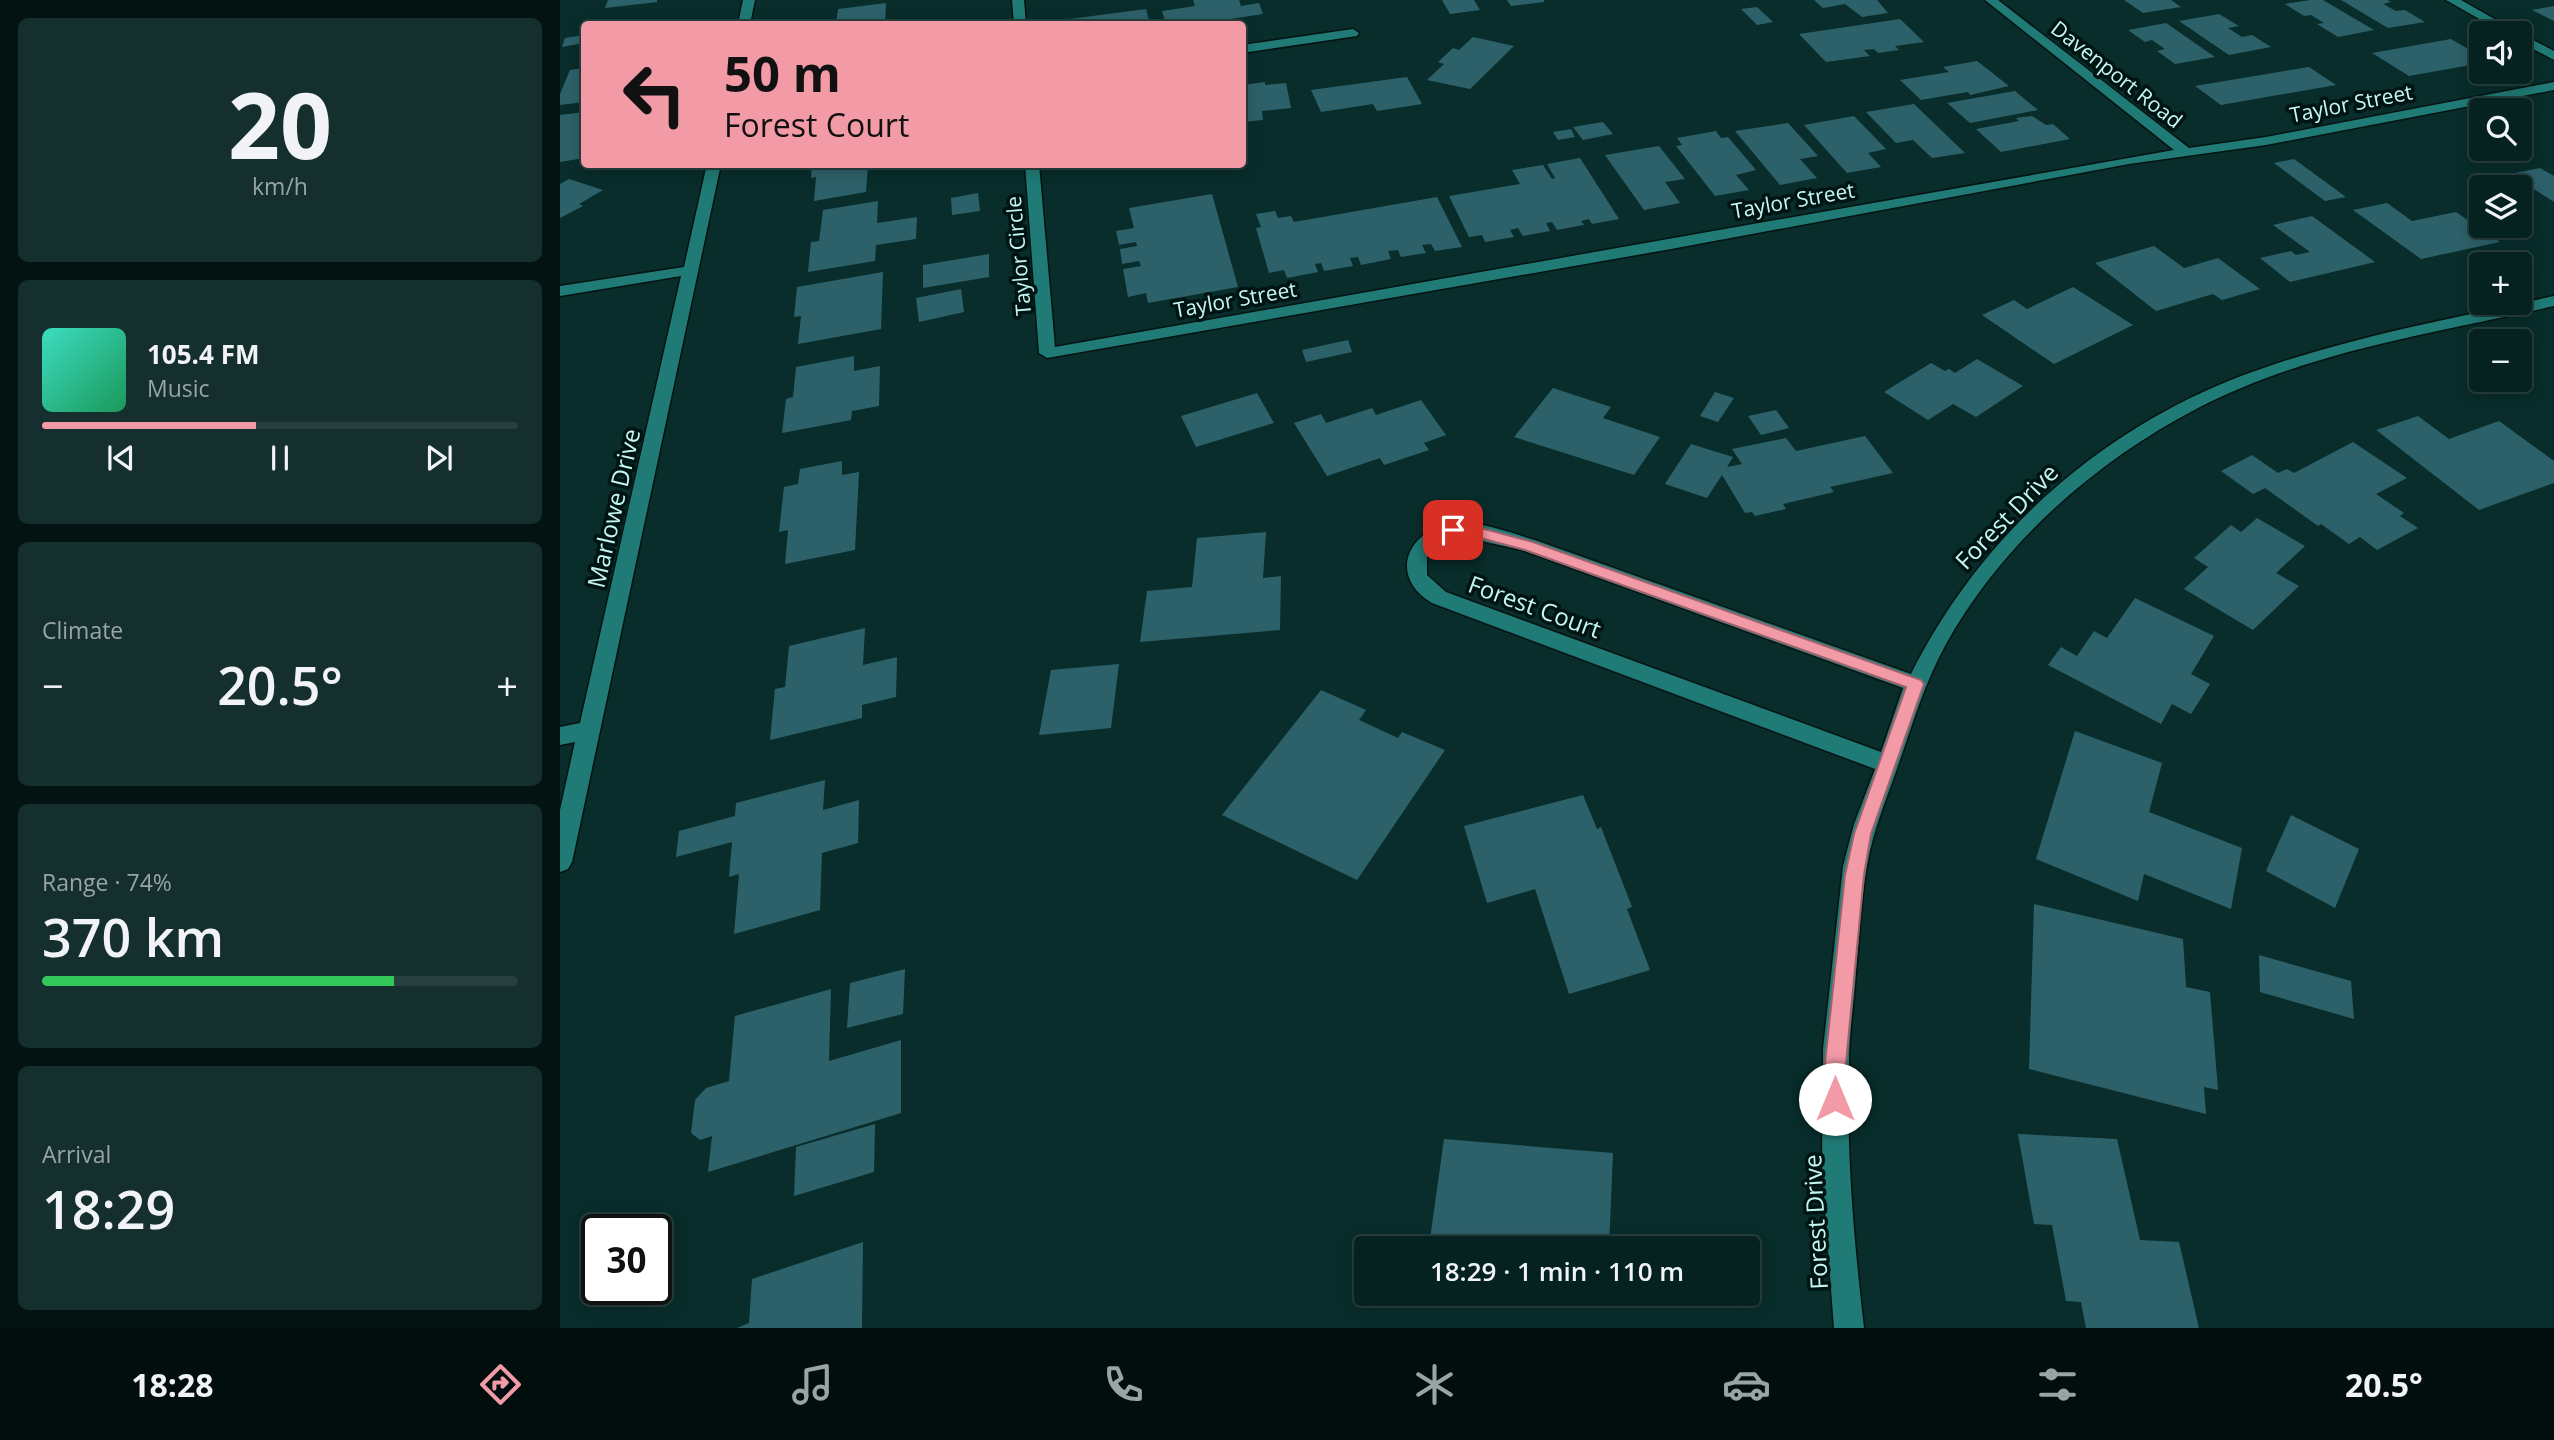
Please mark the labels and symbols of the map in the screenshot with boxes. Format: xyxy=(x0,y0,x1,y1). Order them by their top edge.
street label: Davenport Road xyxy=(2046,14,2188,134)
street label: Taylor Street xyxy=(2287,77,2415,129)
street label: Taylor Street xyxy=(1729,175,1857,225)
street label: Taylor Circle xyxy=(999,195,1037,317)
street label: Taylor Street xyxy=(1171,274,1299,324)
street label: Marlowe Drive xyxy=(579,425,647,591)
street label: Forest Drive xyxy=(1947,456,2065,576)
pin xyxy=(1423,500,1483,560)
street label: Forest Court xyxy=(1464,567,1606,645)
position arrow xyxy=(1798,1062,1872,1136)
street label: Forest Drive xyxy=(1795,1154,1835,1290)
speed limit sign: 30 xyxy=(581,1214,672,1305)

